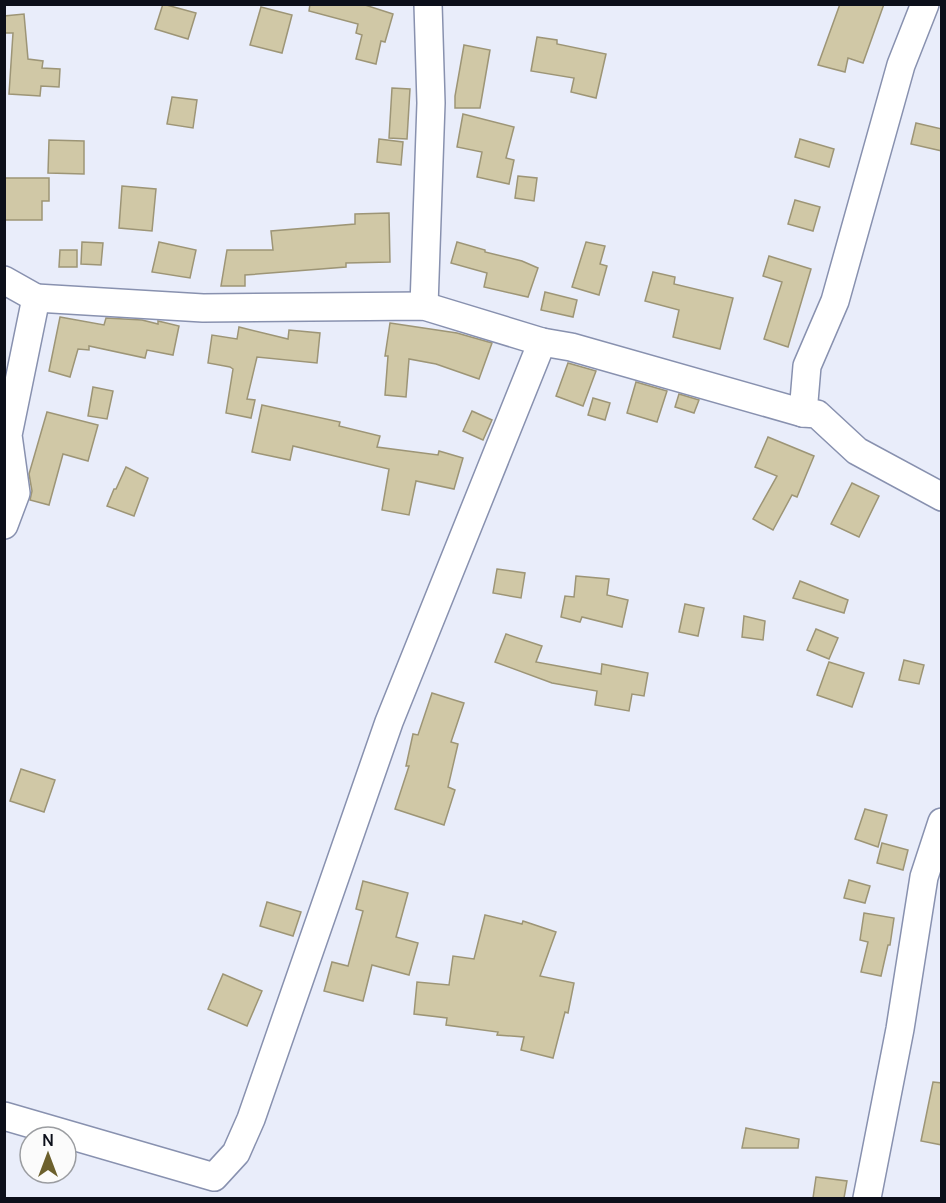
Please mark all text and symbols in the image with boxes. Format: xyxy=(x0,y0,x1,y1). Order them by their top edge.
north arrow xyxy=(18,1125,78,1185)
text: N xyxy=(42,1129,54,1151)

